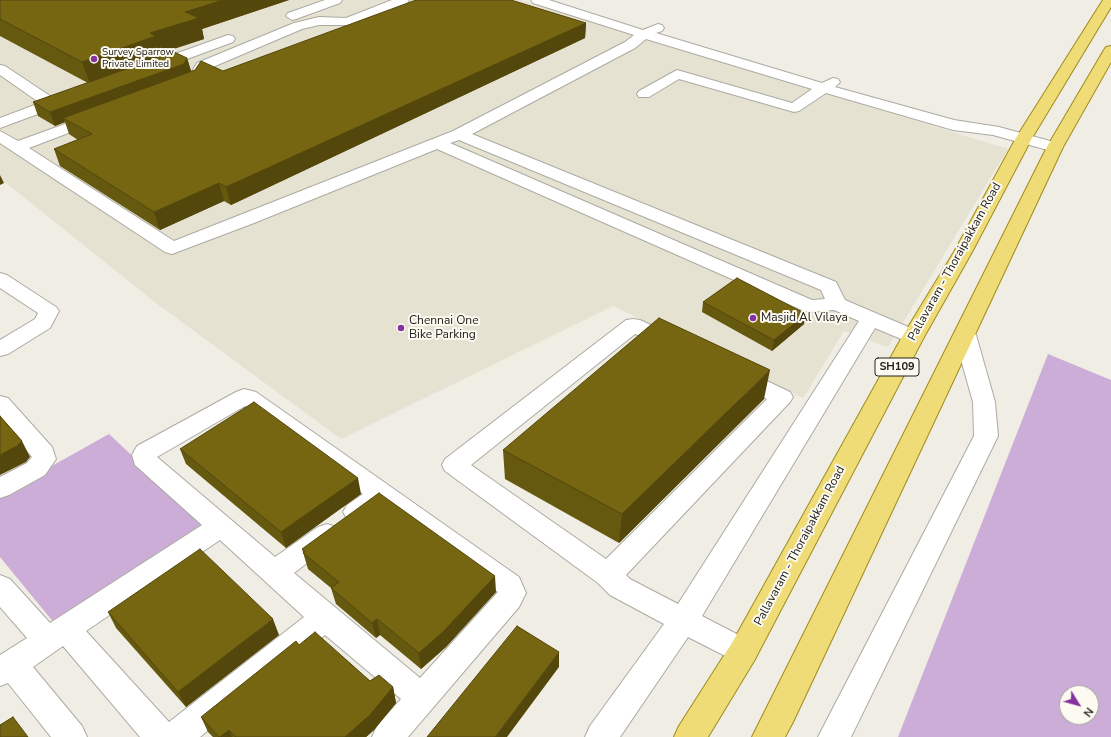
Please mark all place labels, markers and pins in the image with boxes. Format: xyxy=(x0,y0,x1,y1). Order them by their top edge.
place label: Survey Sparrow Private Limited xyxy=(102,47,174,70)
marker: Survey Sparrow Private Limited xyxy=(89,54,99,64)
place label: Masjid Al Vilaya xyxy=(761,311,848,325)
marker: Masjid Al Vilaya xyxy=(748,313,758,323)
place label: Chennai One Bike Parking xyxy=(409,314,479,342)
marker: Chennai One Bike Parking xyxy=(396,323,406,333)

